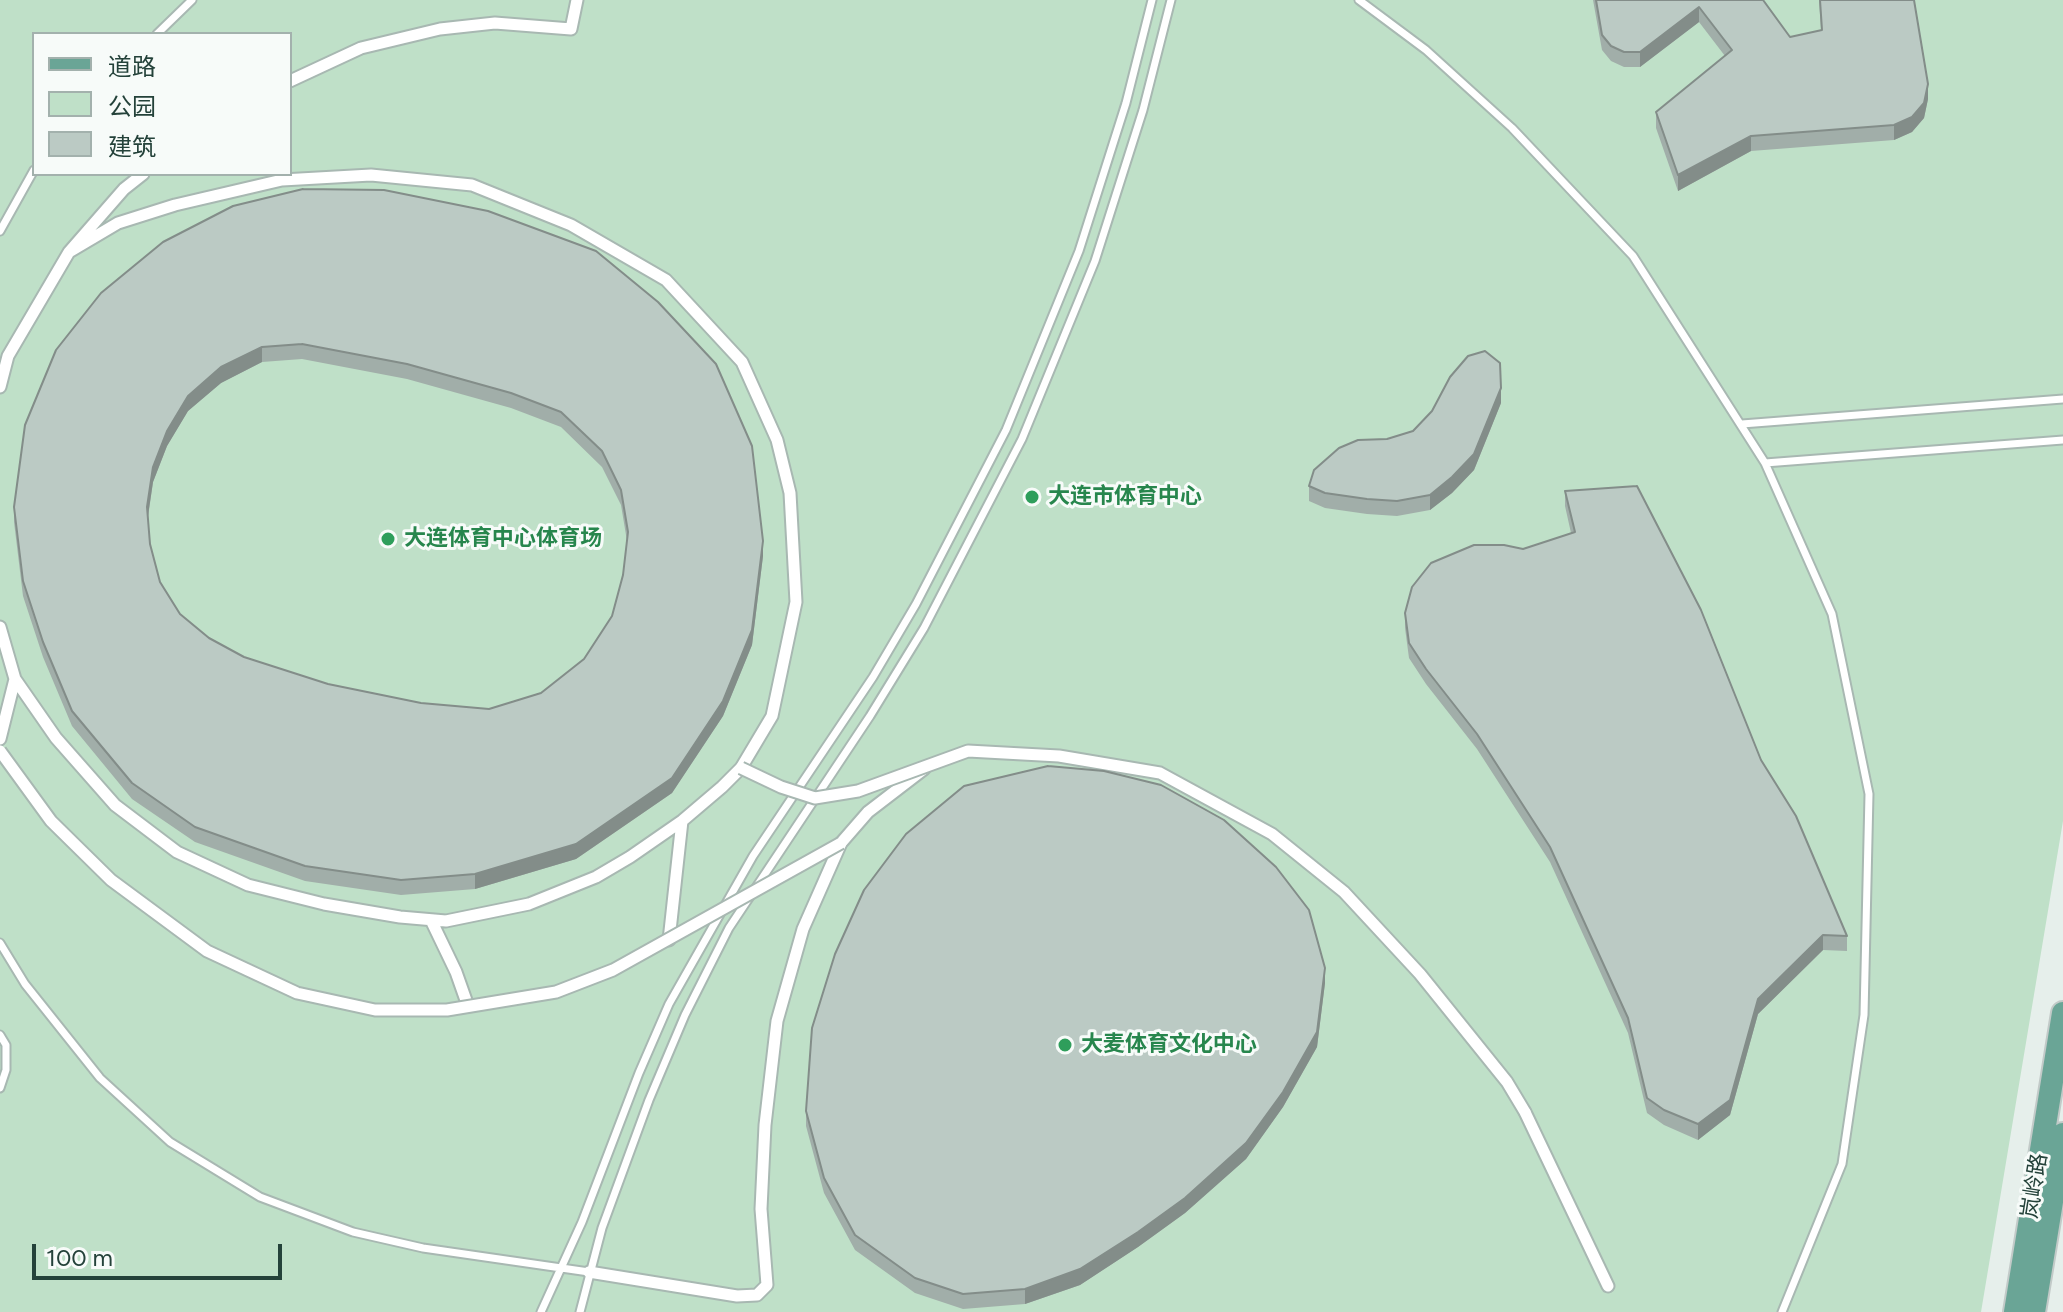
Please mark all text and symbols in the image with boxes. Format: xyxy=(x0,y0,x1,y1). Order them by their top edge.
legend xyxy=(32,32,292,176)
text: 道路 xyxy=(108,52,156,81)
text: 公园 xyxy=(108,92,156,121)
text: 建筑 xyxy=(108,132,156,161)
place label: 大连市体育中心 xyxy=(1048,484,1202,510)
marker: 大连市体育中心 xyxy=(1023,488,1041,506)
place label: 大连体育中心体育场 xyxy=(404,526,602,552)
marker: 大连体育中心体育场 xyxy=(379,530,397,548)
place label: 大麦体育文化中心 xyxy=(1081,1032,1257,1058)
marker: 大麦体育文化中心 xyxy=(1056,1036,1074,1054)
street label: 岚岭路 xyxy=(2017,1151,2053,1221)
scale bar xyxy=(36,1228,286,1278)
text: 100 m xyxy=(46,1243,113,1272)

